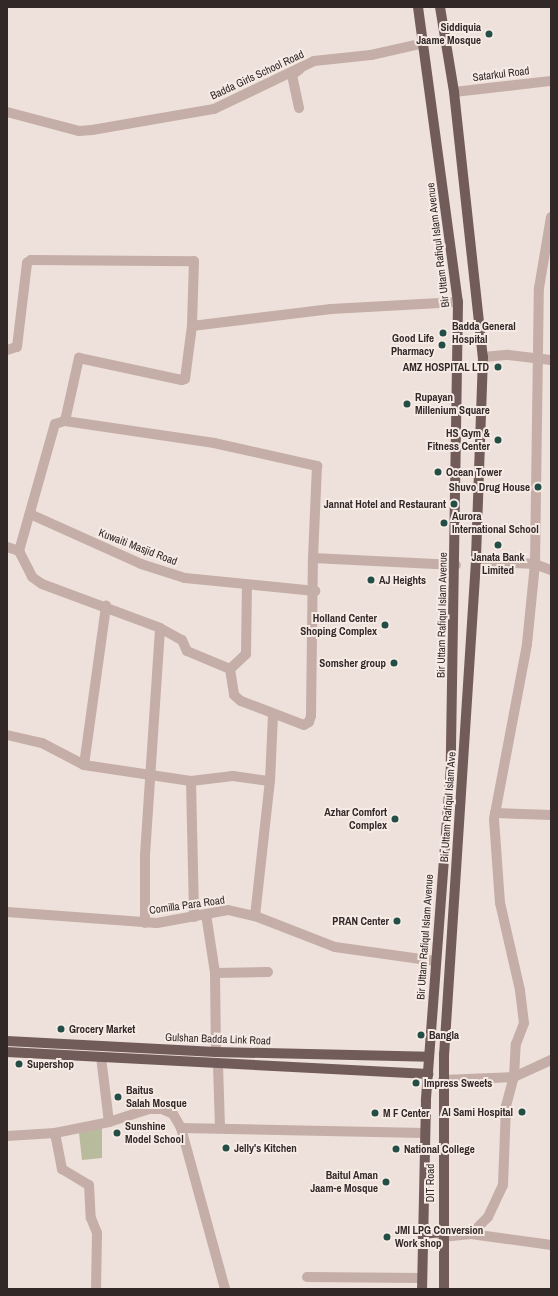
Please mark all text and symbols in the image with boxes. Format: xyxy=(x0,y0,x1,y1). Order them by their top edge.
place label: Siddiquia Jaame Mosque xyxy=(416,21,481,47)
marker: Siddiquia Jaame Mosque xyxy=(484,29,494,39)
street label: Badda Girls School Road xyxy=(208,48,306,102)
street label: Satarkul Road xyxy=(472,64,530,84)
street label: Bir Uttam Rafiqul Islam Avenue xyxy=(424,182,452,308)
place label: Badda General Hospital xyxy=(452,320,516,346)
marker: Badda General Hospital xyxy=(437,327,449,339)
place label: Good Life Pharmacy xyxy=(391,332,434,358)
marker: Good Life Pharmacy xyxy=(437,340,447,350)
place label: AMZ HOSPITAL LTD xyxy=(403,360,489,374)
marker: AMZ HOSPITAL LTD xyxy=(492,361,504,373)
place label: Rupayan Millenium Square xyxy=(415,391,490,417)
marker: Rupayan Millenium Square xyxy=(402,399,412,409)
place label: HS Gym & Fitness Center xyxy=(427,427,490,453)
marker: HS Gym & Fitness Center xyxy=(493,435,503,445)
place label: Ocean Tower xyxy=(446,465,502,479)
marker: Ocean Tower xyxy=(433,467,443,477)
place label: Shuvo Drug House xyxy=(449,480,530,494)
marker: Shuvo Drug House xyxy=(533,482,543,492)
place label: Jannat Hotel and Restaurant xyxy=(324,497,446,511)
marker: Jannat Hotel and Restaurant xyxy=(449,499,459,509)
place label: Aurora International School xyxy=(452,510,539,536)
marker: Aurora International School xyxy=(439,518,449,528)
street label: Kuwaiti Masjid Road xyxy=(97,526,179,568)
marker: Janata Bank Limited xyxy=(493,540,503,550)
place label: Janata Bank Limited xyxy=(471,551,525,577)
street label: Bir Uttam Rafiqul Islam Avenue xyxy=(434,552,450,678)
place label: AJ Heights xyxy=(379,573,426,587)
marker: AJ Heights xyxy=(366,575,376,585)
place label: Holland Center Shoping Complex xyxy=(300,612,377,638)
marker: Holland Center Shoping Complex xyxy=(380,620,390,630)
place label: Somsher group xyxy=(319,656,386,670)
marker: Somsher group xyxy=(389,658,399,668)
street label: Bir Uttam Rafiqul Islam Ave xyxy=(438,751,458,863)
place label: Azhar Comfort Complex xyxy=(324,806,387,832)
marker: Azhar Comfort Complex xyxy=(390,814,400,824)
street label: Bir Uttam Rafiqul Islam Avenue xyxy=(414,874,436,1000)
street label: Comilla Para Road xyxy=(148,893,226,917)
place label: PRAN Center xyxy=(332,914,389,928)
marker: PRAN Center xyxy=(392,916,402,926)
place label: Grocery Market xyxy=(69,1022,135,1036)
marker: Grocery Market xyxy=(56,1024,66,1034)
place label: Bangla xyxy=(429,1028,459,1042)
marker: Bangla xyxy=(416,1030,426,1040)
street label: Gulshan Badda Link Road xyxy=(165,1031,271,1047)
place label: Supershop xyxy=(27,1057,74,1071)
marker: Supershop xyxy=(14,1059,24,1069)
place label: Impress Sweets xyxy=(424,1076,492,1090)
marker: Impress Sweets xyxy=(411,1078,421,1088)
place label: Baitus Salah Mosque xyxy=(126,1084,187,1110)
marker: Baitus Salah Mosque xyxy=(113,1092,123,1102)
place label: Al Sami Hospital xyxy=(442,1105,513,1119)
place label: M F Center xyxy=(383,1106,430,1120)
marker: Al Sami Hospital xyxy=(516,1106,528,1118)
marker: M F Center xyxy=(370,1108,380,1118)
place label: Sunshine Model School xyxy=(125,1120,184,1146)
marker: Sunshine Model School xyxy=(112,1128,122,1138)
place label: Jelly's Kitchen xyxy=(234,1141,297,1155)
place label: National College xyxy=(404,1142,475,1156)
marker: Jelly's Kitchen xyxy=(221,1143,231,1153)
marker: National College xyxy=(391,1144,401,1154)
street label: DIT Road xyxy=(423,1164,437,1202)
place label: Baitul Aman Jaam-e Mosque xyxy=(310,1169,378,1195)
marker: Baitul Aman Jaam-e Mosque xyxy=(381,1177,391,1187)
place label: JMI LPG Conversion Work shop xyxy=(395,1224,483,1250)
marker: JMI LPG Conversion Work shop xyxy=(382,1232,392,1242)

